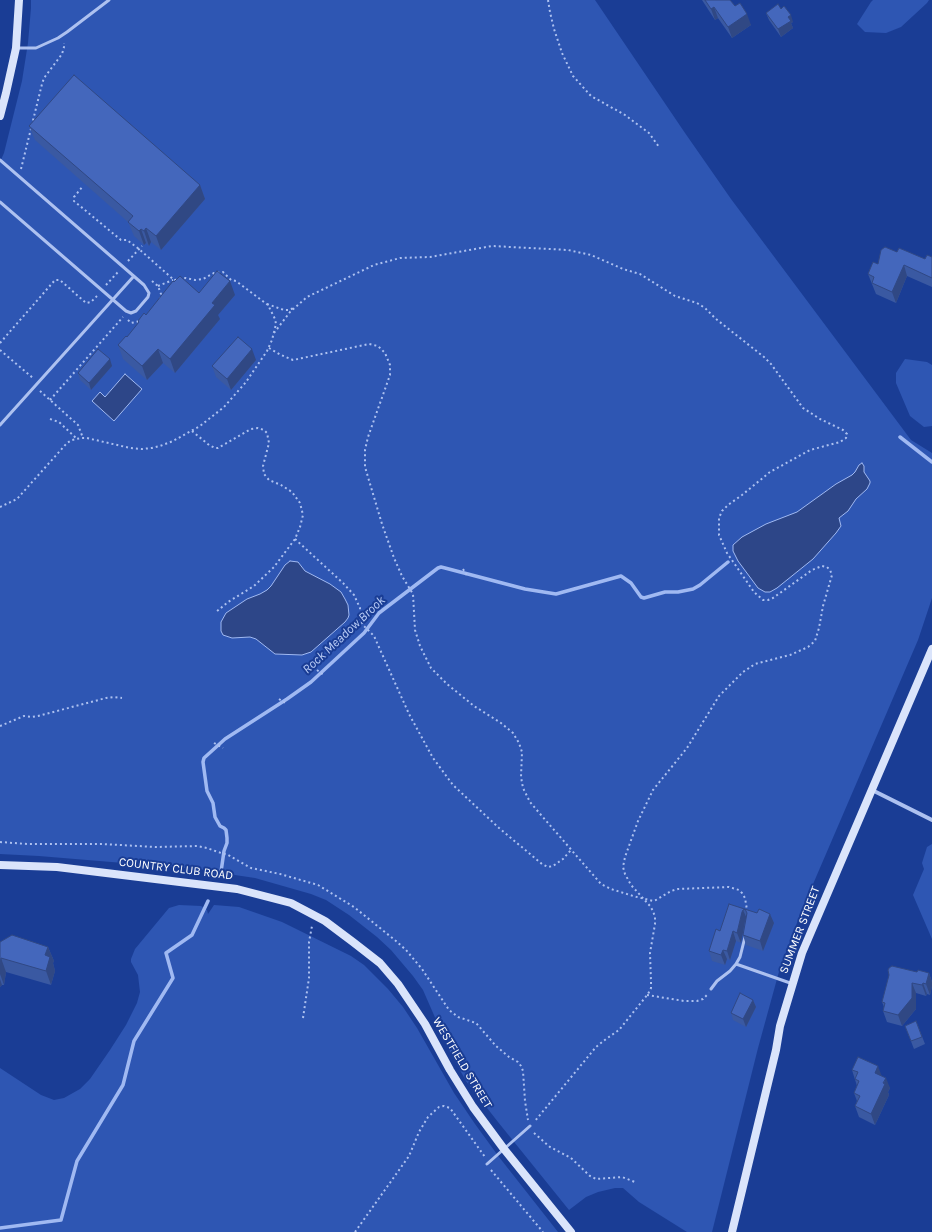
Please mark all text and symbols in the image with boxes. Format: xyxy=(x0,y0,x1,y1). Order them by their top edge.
water label: Rock Meadow Brook xyxy=(299,593,389,677)
street label: COUNTRY CLUB ROAD xyxy=(118,855,234,883)
street label: SUMMER STREET xyxy=(777,884,823,976)
street label: WESTFIELD STREET xyxy=(429,1015,495,1111)

